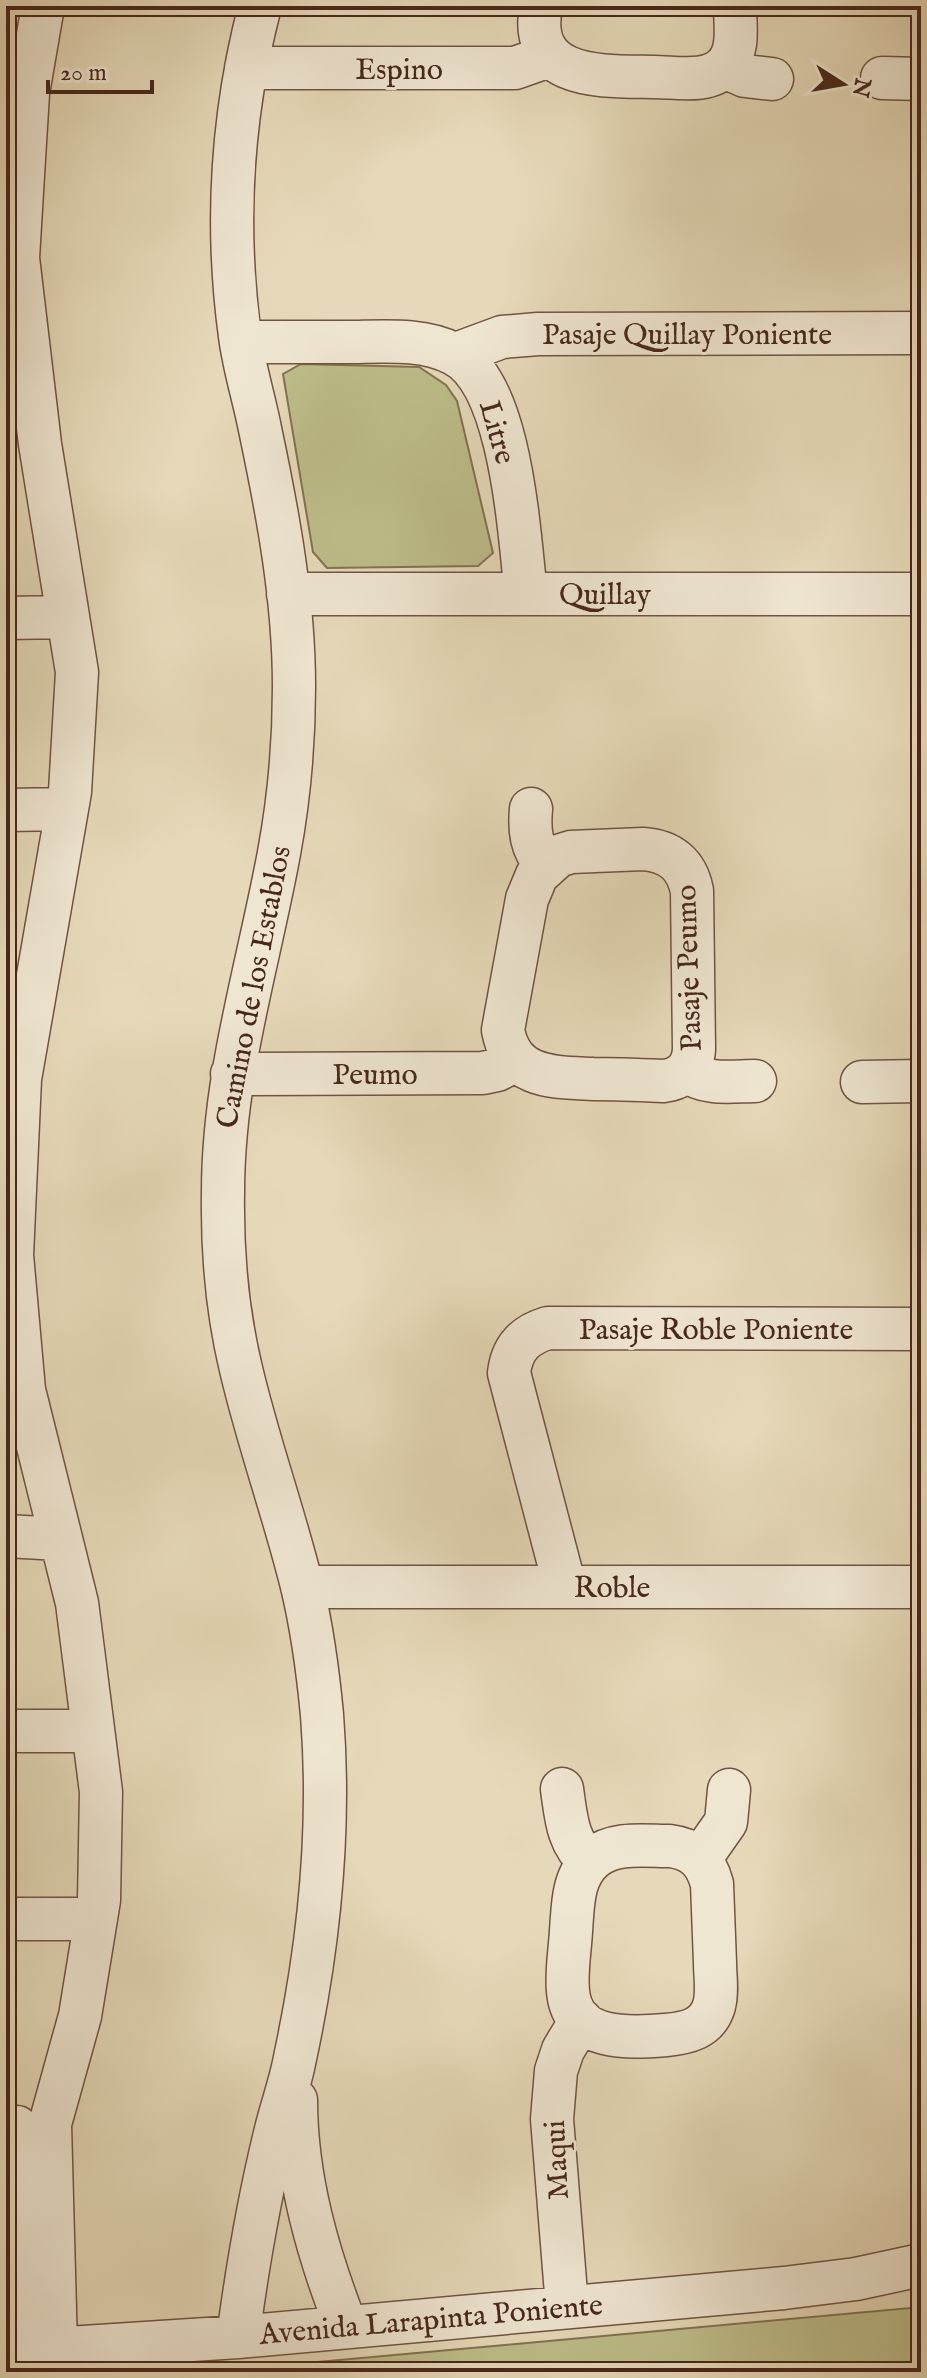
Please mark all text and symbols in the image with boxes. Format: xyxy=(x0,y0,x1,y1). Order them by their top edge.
scale bar xyxy=(48,44,152,94)
north arrow xyxy=(803,44,883,124)
street label: Espino xyxy=(355,52,443,90)
text: 20 m xyxy=(60,58,107,89)
text: N xyxy=(845,74,876,99)
street label: Pasaje Quillay Poniente xyxy=(542,317,832,355)
street label: Litre xyxy=(469,396,523,469)
street label: Quillay xyxy=(559,577,651,615)
street label: Camino de los Establos xyxy=(209,843,301,1132)
street label: Pasaje Peumo xyxy=(668,884,712,1052)
street label: Peumo xyxy=(332,1057,418,1095)
street label: Pasaje Roble Poniente xyxy=(579,1312,853,1350)
street label: Roble xyxy=(574,1570,650,1608)
street label: Maqui xyxy=(537,2119,579,2201)
street label: Avenida Larapinta Poniente xyxy=(257,2287,604,2355)

